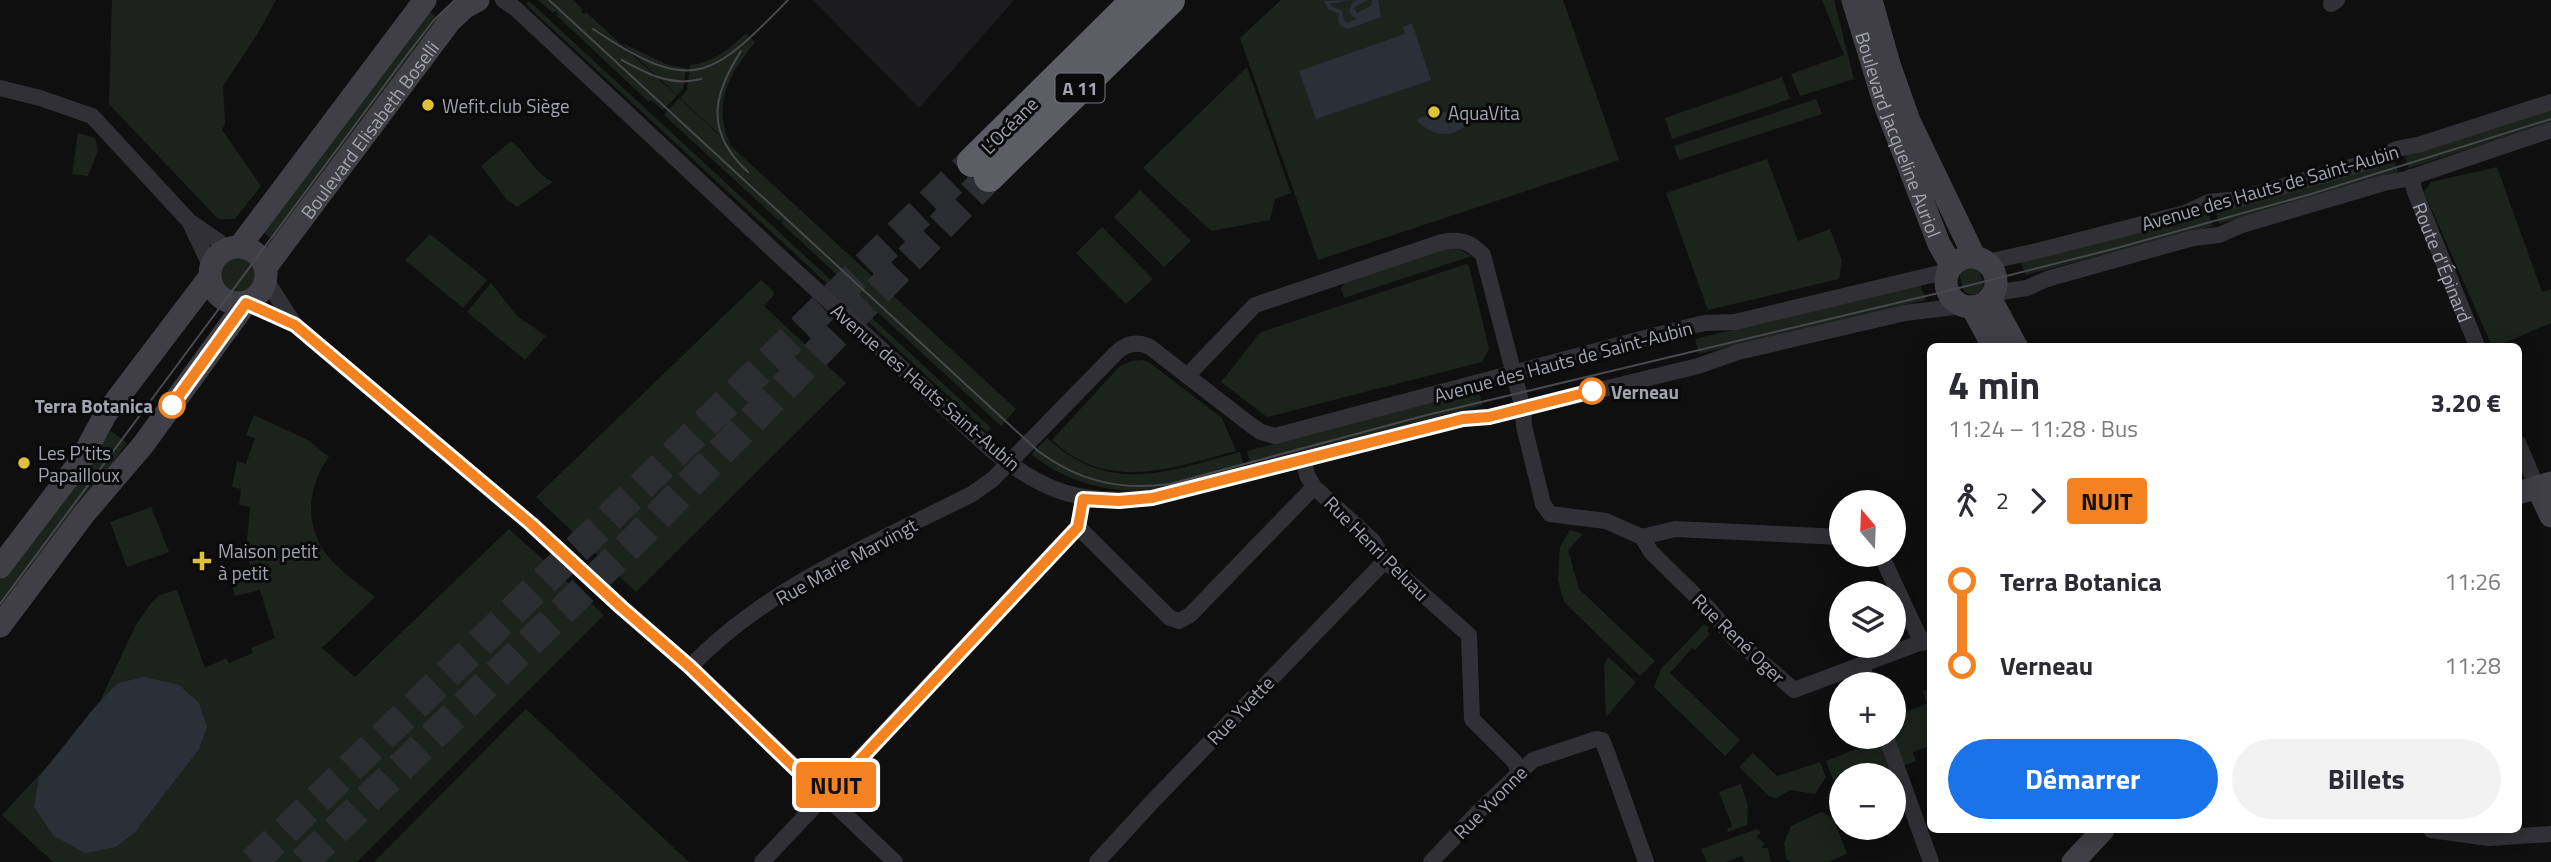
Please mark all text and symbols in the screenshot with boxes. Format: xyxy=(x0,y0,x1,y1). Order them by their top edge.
street label: Boulevard Jacqueline Auriol xyxy=(1849,28,1949,241)
street label: Boulevard Elisabeth Boselli xyxy=(293,34,445,224)
road number: A 11 xyxy=(1056,74,1104,102)
street label: L’Océane xyxy=(974,90,1044,160)
place label: Wefit.club Siège xyxy=(442,91,570,120)
marker: Wefit.club Siège xyxy=(420,97,436,113)
place label: AquaVita xyxy=(1448,98,1520,127)
marker: AquaVita xyxy=(1426,104,1442,120)
street label: Avenue des Hauts de Saint-Aubin xyxy=(2138,136,2402,238)
street label: Route d'Épinard xyxy=(2406,198,2480,326)
street label: Avenue des Hauts Saint-Aubin xyxy=(825,296,1027,478)
street label: Avenue des Hauts de Saint-Aubin xyxy=(1431,313,1695,409)
text: 4 min xyxy=(1948,356,2040,414)
place label: Verneau xyxy=(1611,377,1679,406)
marker: Verneau xyxy=(1579,378,1605,404)
text: 3.20 € xyxy=(2430,383,2501,422)
place label: Terra Botanica xyxy=(35,391,153,420)
marker: Terra Botanica xyxy=(159,392,185,418)
text: 11:24 – 11:28 · Bus xyxy=(1948,411,2138,446)
place label: Les P'tits Papailloux xyxy=(38,438,120,489)
marker: Les P'tits Papailloux xyxy=(16,455,32,471)
icon: walk xyxy=(1948,482,1986,520)
icon: forward xyxy=(2019,482,2057,520)
text: 2 xyxy=(1996,483,2009,518)
text: NUIT xyxy=(2081,483,2133,519)
street label: Rue Henri Peluau xyxy=(1318,489,1436,607)
north arrow xyxy=(1829,490,1906,567)
map controls xyxy=(1829,490,1906,840)
street label: Rue Marie Marvingt xyxy=(770,510,922,612)
place label: Maison petit à petit xyxy=(218,536,318,587)
marker: Maison petit à petit xyxy=(192,551,212,571)
text: Terra Botanica xyxy=(2000,562,2162,601)
text: 11:26 xyxy=(2444,564,2501,599)
button: layers xyxy=(1829,581,1906,658)
street label: Rue René Oger xyxy=(1686,586,1792,690)
text: Verneau xyxy=(2000,646,2093,685)
text: 11:28 xyxy=(2444,648,2501,683)
street label: Rue Yvette xyxy=(1200,669,1280,751)
button: + xyxy=(1829,672,1906,749)
button: Démarrer xyxy=(1948,739,2218,819)
button: Billets xyxy=(2232,739,2501,819)
street label: Rue Yvonne xyxy=(1447,759,1533,845)
line badge: NUIT xyxy=(787,762,885,808)
button: − xyxy=(1829,763,1906,840)
text: NUIT xyxy=(810,767,862,803)

